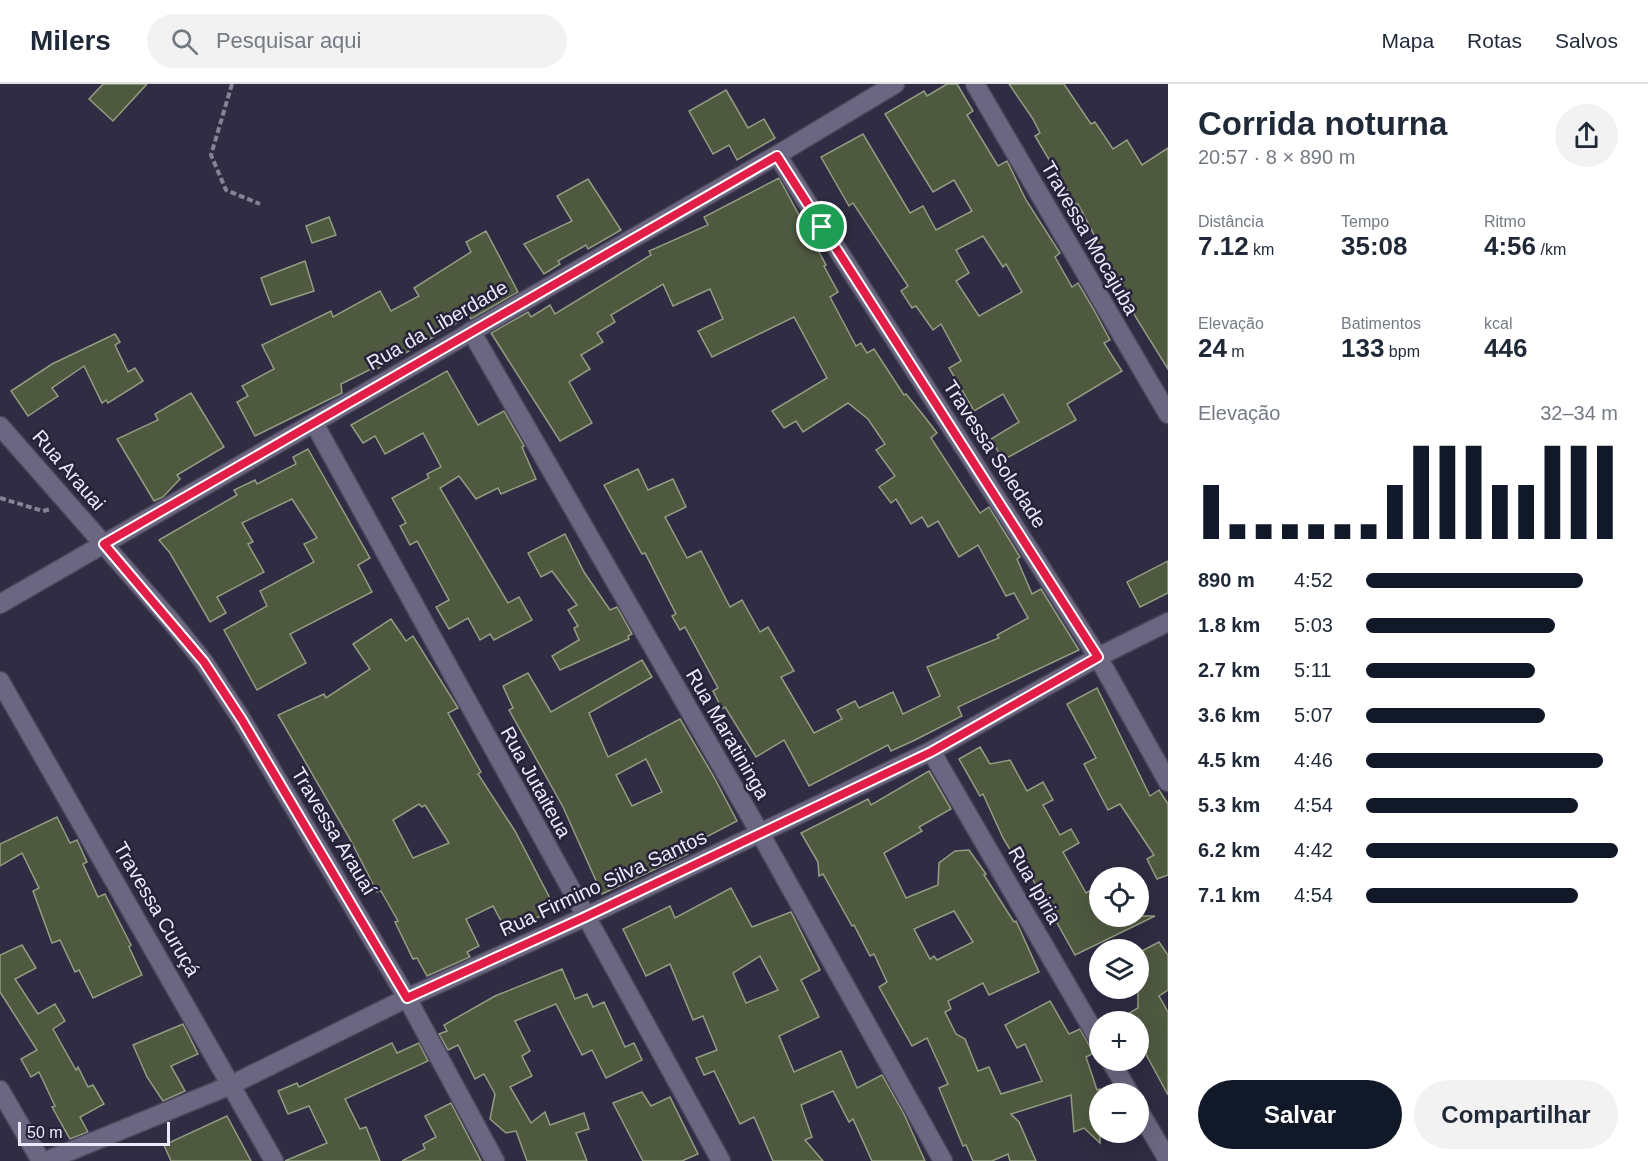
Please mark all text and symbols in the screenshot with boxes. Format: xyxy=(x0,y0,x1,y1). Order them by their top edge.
search box xyxy=(147,14,567,68)
text: Milers xyxy=(30,25,111,56)
icon: search xyxy=(168,25,201,58)
text: Pesquisar aqui xyxy=(216,28,361,53)
text: Mapa xyxy=(1382,29,1434,52)
text: Rotas xyxy=(1467,29,1522,52)
text: Salvos xyxy=(1555,29,1618,52)
button: share xyxy=(1555,104,1618,167)
text: Corrida noturna xyxy=(1198,105,1447,142)
text: 20:57 · 8 × 890 m xyxy=(1198,146,1355,168)
street label: Travessa Mocajuba xyxy=(1037,157,1143,320)
pin xyxy=(796,201,847,252)
icon: arrive xyxy=(805,210,838,243)
text: Distância xyxy=(1198,213,1264,230)
text: Tempo xyxy=(1341,213,1389,230)
text: Ritmo xyxy=(1484,213,1526,230)
text: 7.12 xyxy=(1198,231,1249,261)
text: 35:08 xyxy=(1341,231,1408,261)
text: 4:56 xyxy=(1484,231,1536,261)
text: km xyxy=(1249,241,1274,258)
text: /km xyxy=(1536,241,1566,258)
street label: Rua da Liberdade xyxy=(363,276,511,374)
text: Elevação xyxy=(1198,315,1264,332)
text: Batimentos xyxy=(1341,315,1421,332)
text: kcal xyxy=(1484,315,1512,332)
text: 24 xyxy=(1198,333,1227,363)
text: 133 xyxy=(1341,333,1384,363)
text: 446 xyxy=(1484,333,1527,363)
text: m xyxy=(1227,343,1245,360)
text: bpm xyxy=(1384,343,1420,360)
street label: Travessa Soledade xyxy=(939,376,1051,532)
text: Elevação xyxy=(1198,402,1280,424)
text: 32–34 m xyxy=(1540,402,1618,424)
street label: Rua Arauai xyxy=(28,425,110,515)
text: 890 m xyxy=(1198,569,1255,591)
text: 4:52 xyxy=(1294,569,1333,591)
text: 1.8 km xyxy=(1198,614,1260,636)
text: 5:03 xyxy=(1294,614,1333,636)
text: 2.7 km xyxy=(1198,659,1260,681)
text: 5:11 xyxy=(1294,659,1331,681)
street label: Rua Maratininga xyxy=(682,665,775,804)
text: 3.6 km xyxy=(1198,704,1260,726)
text: 5:07 xyxy=(1294,704,1333,726)
street label: Rua Jutaiteua xyxy=(496,723,576,842)
text: 4.5 km xyxy=(1198,749,1260,771)
text: 4:46 xyxy=(1294,749,1333,771)
street label: Travessa Arauaí xyxy=(287,763,381,899)
text: 5.3 km xyxy=(1198,794,1260,816)
text: 4:54 xyxy=(1294,794,1333,816)
street label: Rua Firmino Silva Santos xyxy=(496,825,710,941)
street label: Travessa Curuçá xyxy=(110,838,205,981)
text: 6.2 km xyxy=(1198,839,1260,861)
text: 4:42 xyxy=(1294,839,1333,861)
street label: Rua Ipiria xyxy=(1004,842,1066,928)
map controls xyxy=(1089,867,1149,1143)
button: locate xyxy=(1089,867,1149,927)
text: 7.1 km xyxy=(1198,884,1260,906)
text: 4:54 xyxy=(1294,884,1333,906)
button: layers xyxy=(1089,939,1149,999)
button: + xyxy=(1089,1011,1149,1071)
button: Salvar xyxy=(1198,1080,1402,1149)
button: Compartilhar xyxy=(1414,1080,1618,1149)
button: − xyxy=(1089,1083,1149,1143)
scale bar xyxy=(18,1119,170,1146)
text: 50 m xyxy=(27,1124,63,1141)

